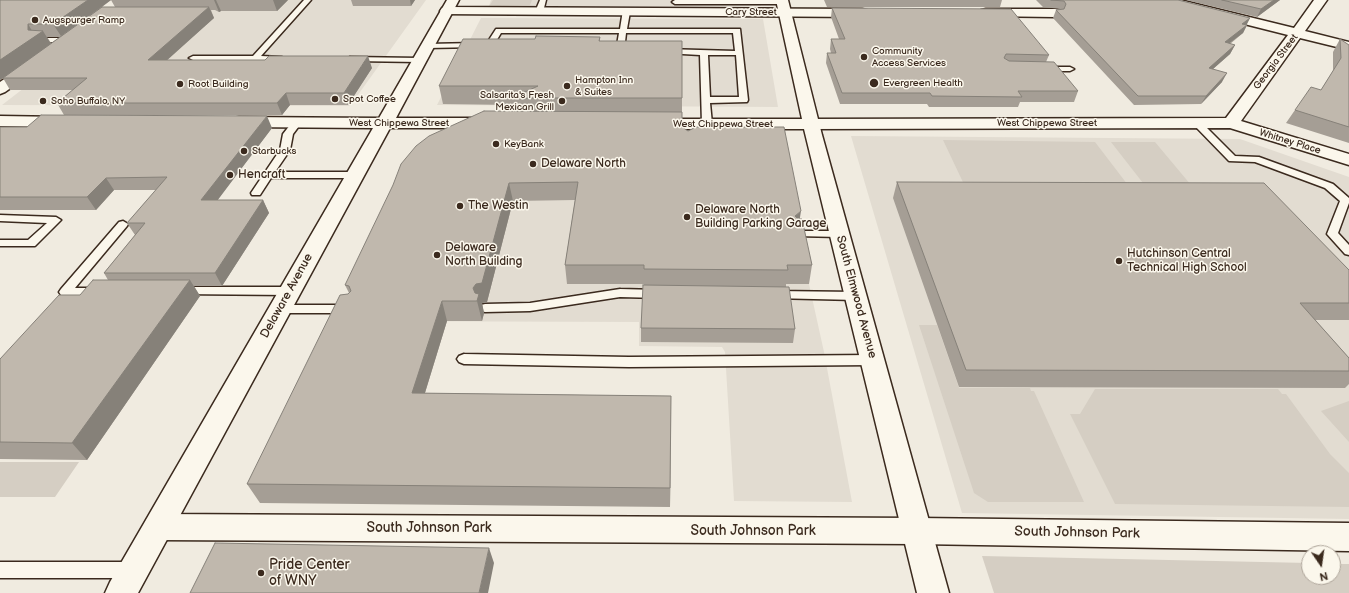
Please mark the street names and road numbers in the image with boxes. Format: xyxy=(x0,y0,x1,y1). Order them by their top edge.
street label: Cary Street xyxy=(725,6,777,18)
street label: Georgia Street xyxy=(1251,32,1301,92)
street label: West Chippewa Street xyxy=(349,117,449,129)
street label: West Chippewa Street xyxy=(997,117,1097,129)
street label: West Chippewa Street xyxy=(673,118,773,130)
street label: Whitney Place xyxy=(1258,127,1322,157)
street label: South Elmwood Avenue xyxy=(833,234,879,360)
street label: Delaware Avenue xyxy=(258,251,316,341)
street label: South Johnson Park xyxy=(366,520,492,536)
street label: South Johnson Park xyxy=(690,523,816,539)
street label: South Johnson Park xyxy=(1014,524,1140,542)

